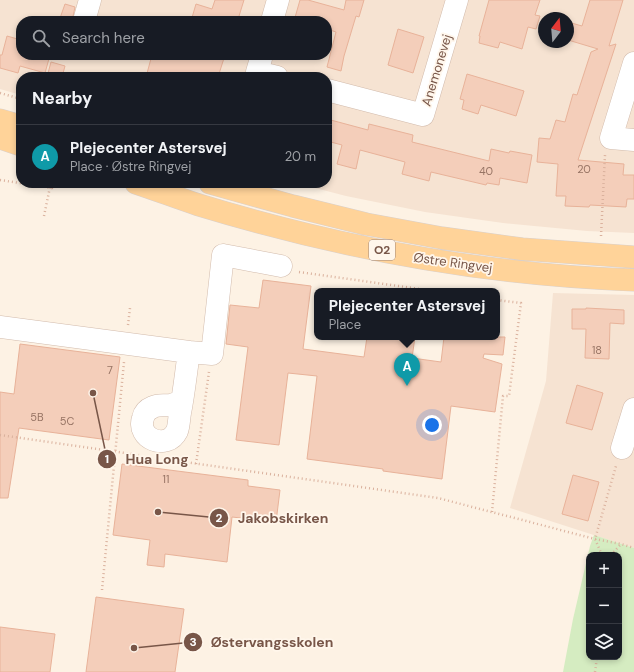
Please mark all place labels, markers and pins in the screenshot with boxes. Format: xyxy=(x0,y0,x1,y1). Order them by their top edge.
pin: A xyxy=(394,353,420,386)
callout: Hua Long xyxy=(97,446,197,472)
callout: Jakobskirken xyxy=(209,505,336,531)
callout: Østervangsskolen xyxy=(183,629,341,655)

